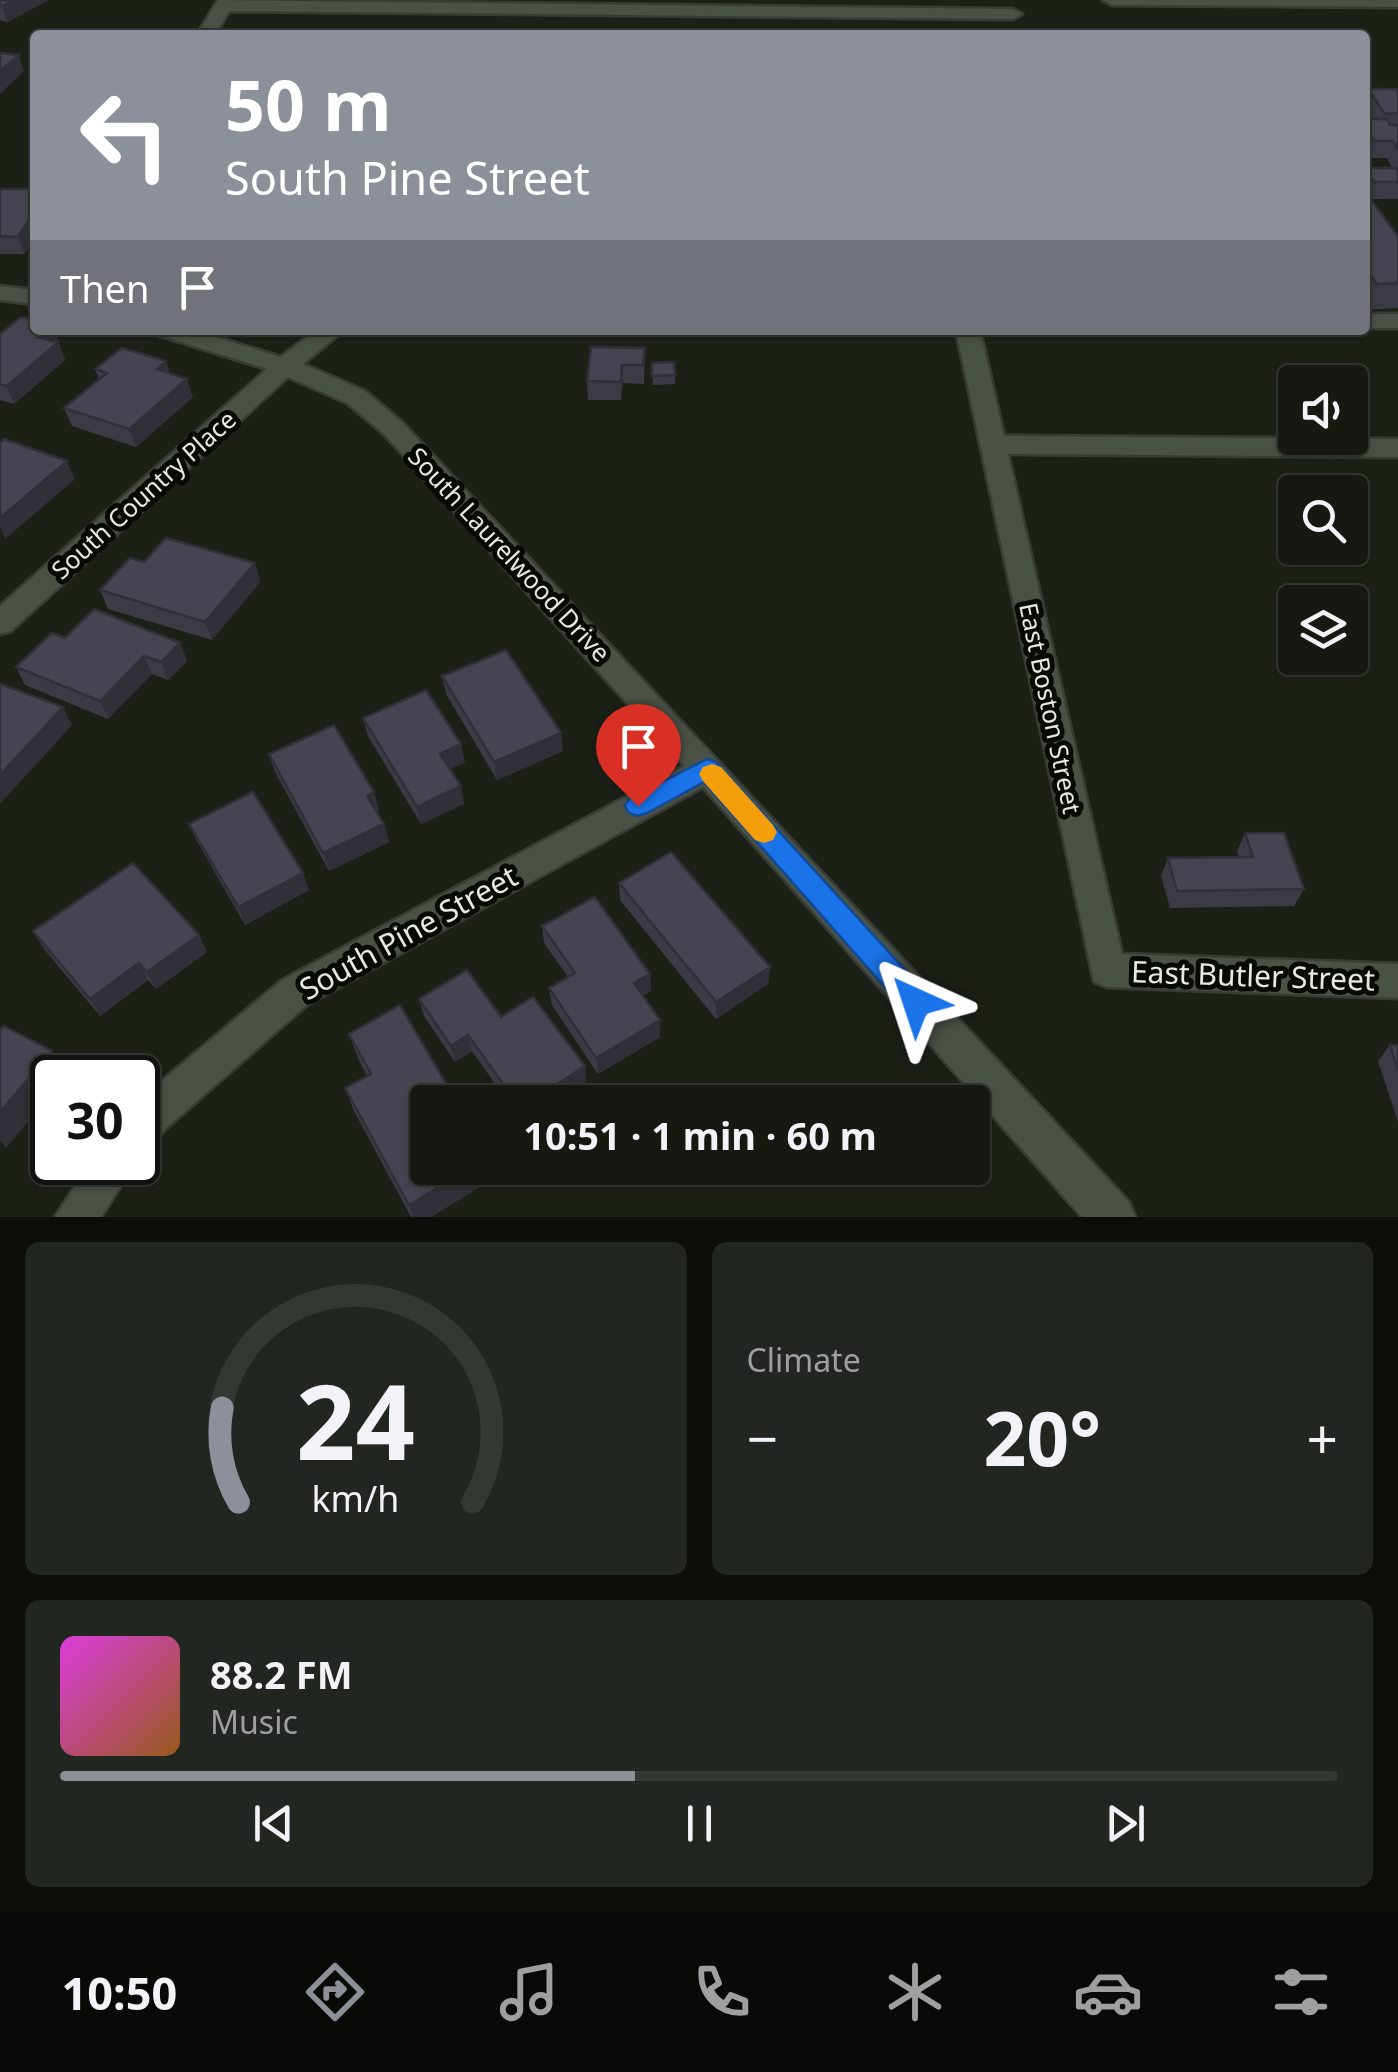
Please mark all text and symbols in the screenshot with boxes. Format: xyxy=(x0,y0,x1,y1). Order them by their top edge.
text: 50 m xyxy=(225,56,392,152)
icon: left xyxy=(60,70,190,200)
text: South Pine Street xyxy=(225,147,590,208)
icon: arrive xyxy=(170,260,225,315)
text: Then xyxy=(60,262,150,314)
map controls xyxy=(1278,365,1368,675)
button: sound xyxy=(1278,365,1368,455)
street label: South Country Place xyxy=(43,402,243,586)
street label: South Laurelwood Drive xyxy=(401,439,619,669)
button: search xyxy=(1278,475,1368,565)
button: layers xyxy=(1278,585,1368,675)
street label: East Boston Street xyxy=(1012,599,1090,817)
pin xyxy=(596,704,681,807)
icon: arrive xyxy=(611,719,666,774)
street label: South Pine Street xyxy=(292,855,524,1009)
position arrow xyxy=(864,950,968,1054)
street label: East Butler Street xyxy=(1130,950,1376,1000)
speed limit sign: 30 xyxy=(30,1055,160,1185)
text: 10:51 · 1 min · 60 m xyxy=(523,1109,877,1161)
text: Climate xyxy=(747,1338,861,1381)
text: 24 xyxy=(296,1349,415,1490)
text: 20° xyxy=(983,1386,1101,1488)
text: − xyxy=(747,1400,778,1475)
text: + xyxy=(1307,1400,1338,1475)
text: km/h xyxy=(312,1474,400,1522)
text: 88.2 FM xyxy=(210,1648,352,1700)
text: Music xyxy=(210,1700,298,1743)
icon: previous xyxy=(246,1796,301,1851)
icon: pause xyxy=(672,1796,727,1851)
icon: next xyxy=(1098,1796,1153,1851)
icon: directions xyxy=(300,1957,370,2027)
icon: music xyxy=(494,1957,564,2027)
icon: phone xyxy=(687,1957,757,2027)
icon: climate xyxy=(880,1957,950,2027)
icon: car xyxy=(1073,1957,1143,2027)
icon: filters xyxy=(1266,1957,1336,2027)
text: 10:50 xyxy=(62,1962,177,2023)

